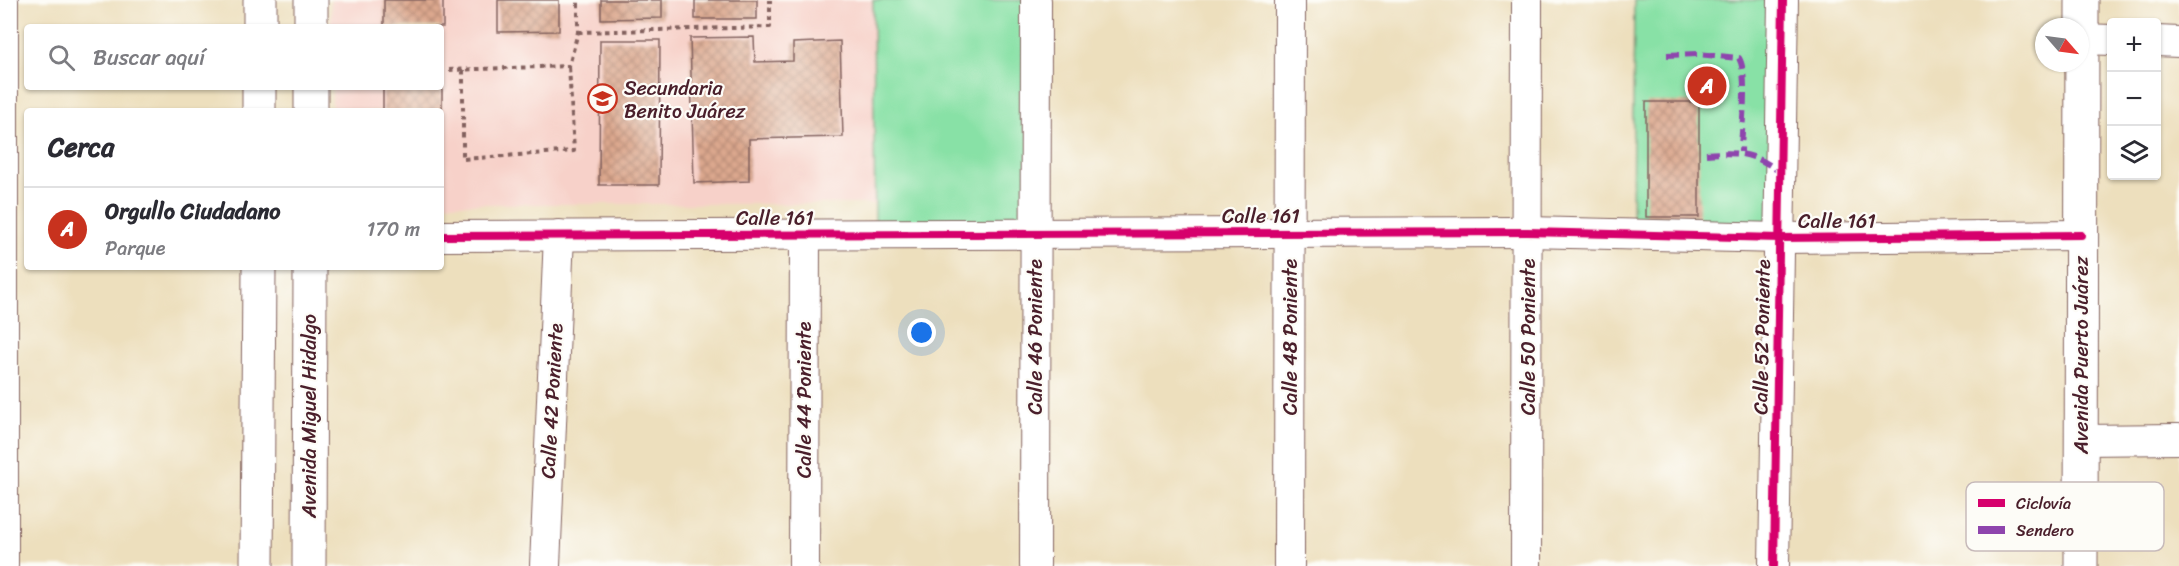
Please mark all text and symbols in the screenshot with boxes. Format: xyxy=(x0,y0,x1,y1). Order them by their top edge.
north arrow xyxy=(2035,18,2089,72)
map controls xyxy=(2107,18,2161,180)
button: + xyxy=(2107,18,2161,72)
search box xyxy=(24,24,444,90)
text: Buscar aquí xyxy=(93,38,205,77)
icon: search xyxy=(45,41,78,74)
pin: A xyxy=(1688,64,1726,109)
place label: Secundaria Benito Juárez xyxy=(624,71,746,129)
button: − xyxy=(2107,72,2161,126)
school or university icon: Secundaria Benito Juárez xyxy=(587,83,619,115)
text: Cerca xyxy=(48,124,114,170)
button: layers xyxy=(2107,126,2161,180)
text: Orgullo Ciudadano xyxy=(105,192,281,231)
street label: Calle 161 xyxy=(1222,199,1300,234)
street label: Calle 161 xyxy=(736,201,814,236)
street label: Calle 161 xyxy=(1798,204,1876,239)
text: A xyxy=(61,212,74,247)
text: 170 m xyxy=(367,212,420,247)
text: Parque xyxy=(105,231,165,266)
street label: Avenida Puerto Juárez xyxy=(2064,255,2099,455)
street label: Calle 50 Poniente xyxy=(1511,258,1546,415)
street label: Calle 46 Poniente xyxy=(1018,259,1053,415)
street label: Calle 48 Poniente xyxy=(1273,259,1308,415)
street label: Calle 52 Poniente xyxy=(1743,259,1781,415)
street label: Avenida Miguel Hidalgo xyxy=(292,314,327,519)
your location xyxy=(907,318,936,347)
street label: Calle 44 Poniente xyxy=(787,321,822,478)
street label: Calle 42 Poniente xyxy=(530,322,574,480)
legend xyxy=(1966,482,2164,551)
text: Ciclovía xyxy=(2016,489,2071,518)
text: Sendero xyxy=(2016,516,2074,545)

